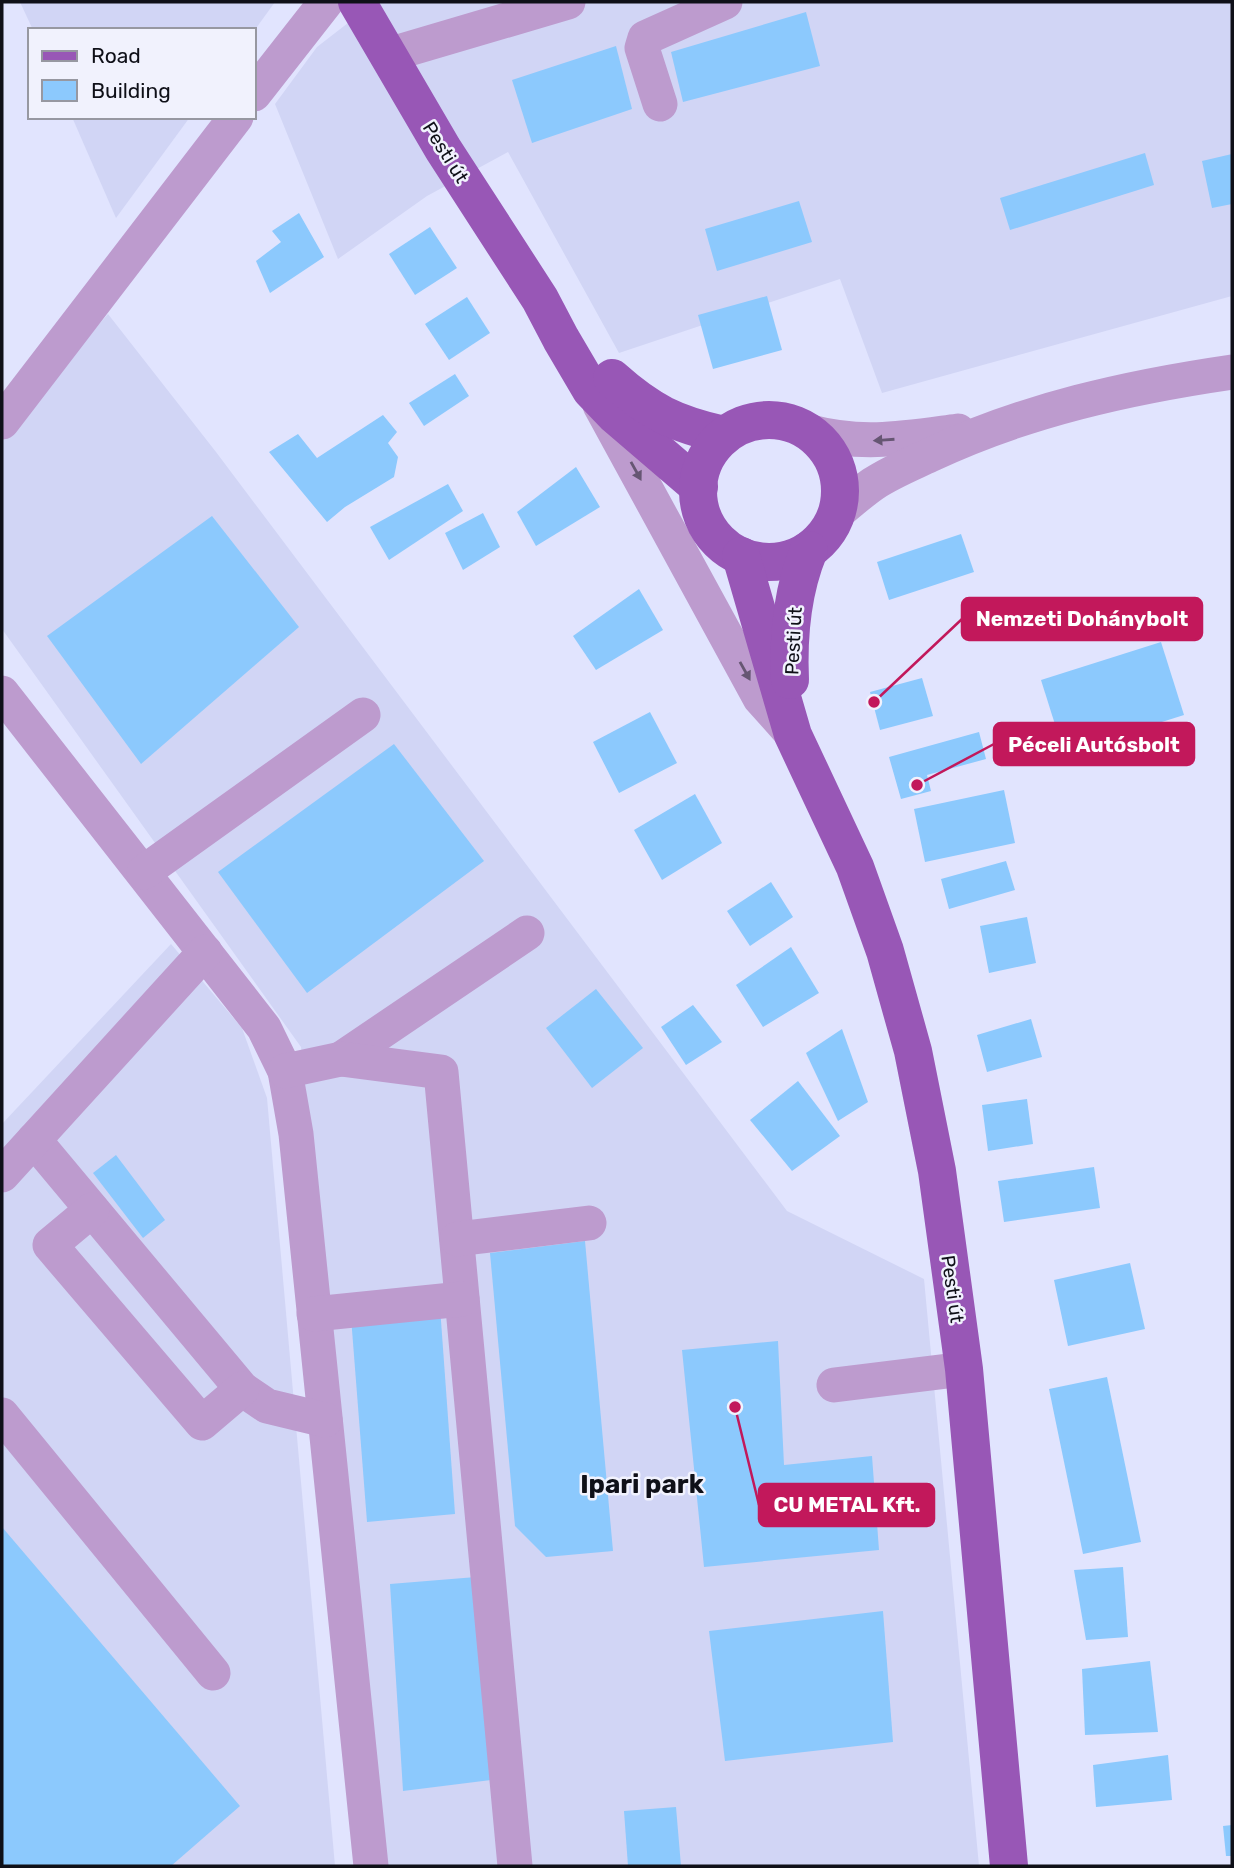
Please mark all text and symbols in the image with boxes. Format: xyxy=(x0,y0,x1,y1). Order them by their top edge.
legend xyxy=(28,28,256,119)
text: Road xyxy=(91,43,141,68)
text: Building xyxy=(91,78,171,103)
street label: Pesti út xyxy=(418,117,474,188)
one-way arrow xyxy=(872,435,894,446)
one-way arrow xyxy=(630,462,642,481)
callout: Nemzeti Dohánybolt xyxy=(962,598,1202,640)
street label: Pesti út xyxy=(780,606,807,676)
text: Nemzeti Dohánybolt xyxy=(976,606,1188,631)
one-way arrow xyxy=(739,661,751,681)
callout: Péceli Autósbolt xyxy=(994,723,1194,765)
text: Péceli Autósbolt xyxy=(1008,732,1180,757)
street label: Pesti út xyxy=(936,1254,969,1325)
district label: Ipari park xyxy=(580,1469,705,1500)
callout: CU METAL Kft. xyxy=(759,1484,934,1526)
text: CU METAL Kft. xyxy=(774,1492,920,1517)

